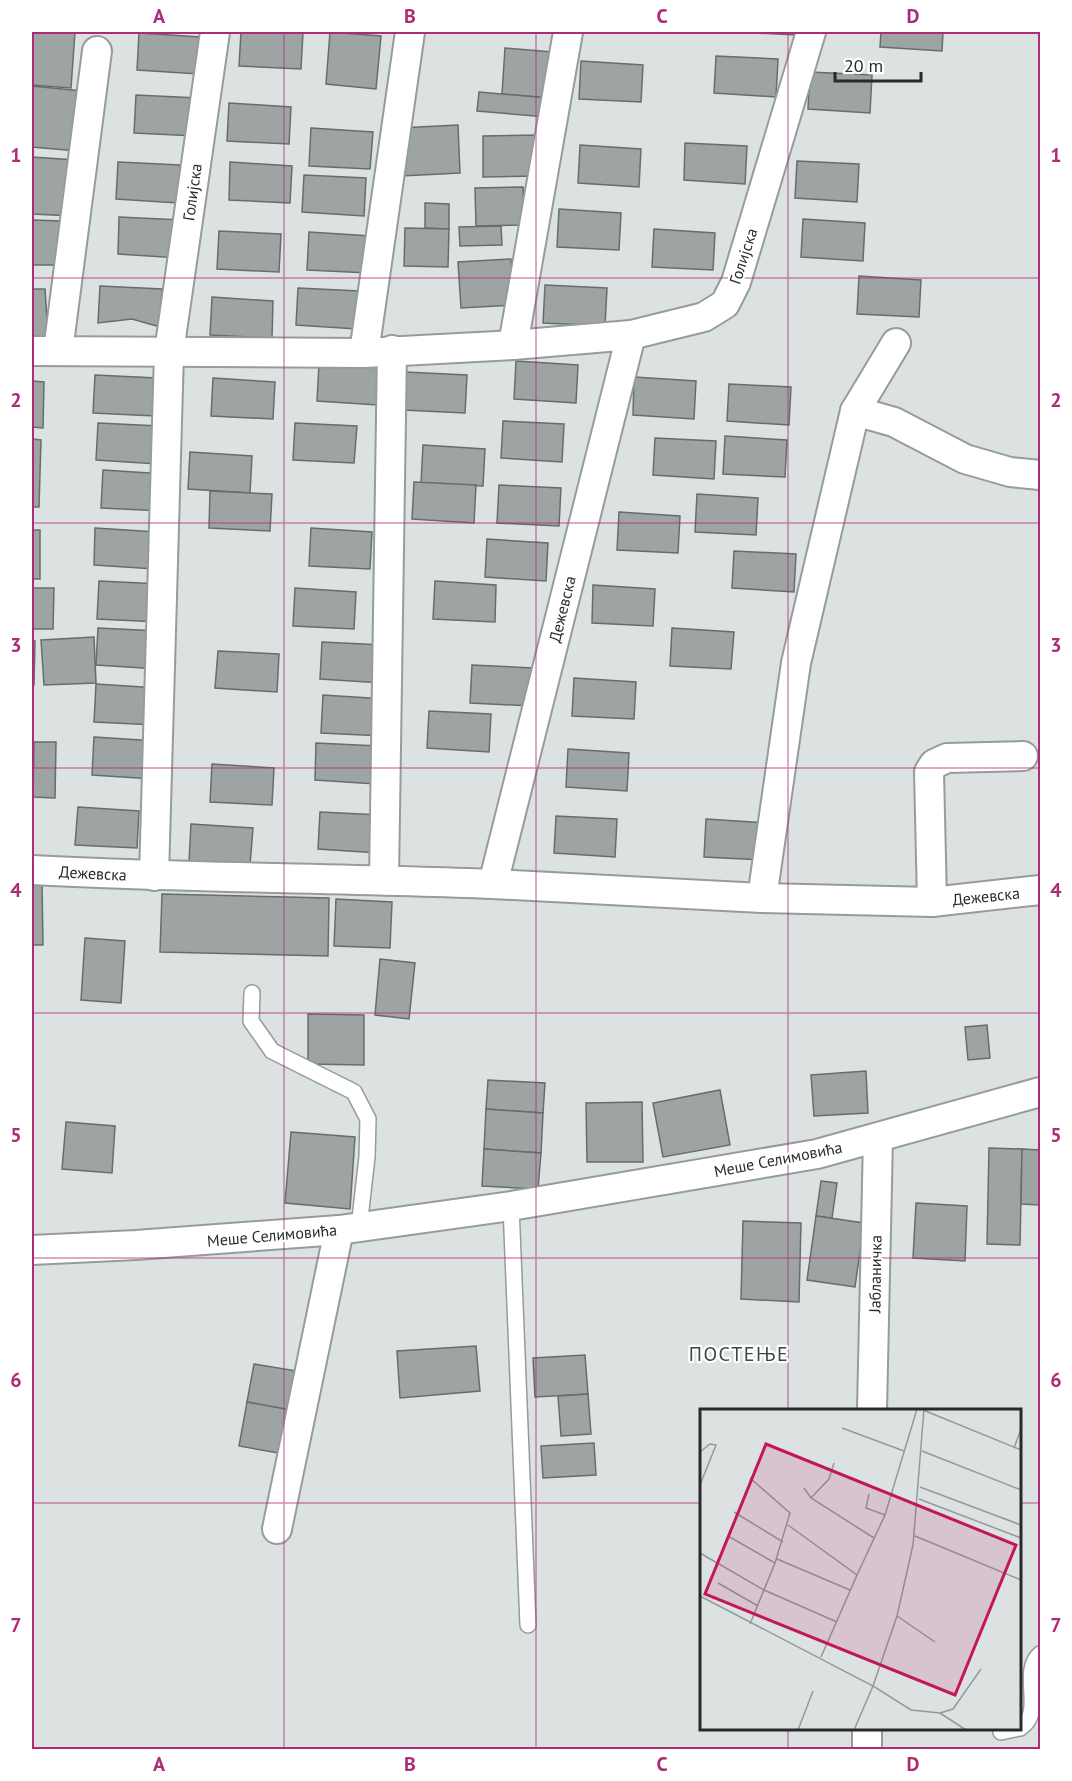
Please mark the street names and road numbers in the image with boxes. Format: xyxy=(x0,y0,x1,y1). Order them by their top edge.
street label: Голијска xyxy=(178,162,206,222)
street label: Голијска xyxy=(725,225,761,287)
street label: Дежевска xyxy=(544,574,580,644)
street label: Дежевска xyxy=(59,861,127,885)
street label: Дежевска xyxy=(951,883,1021,909)
street label: Меше Селимовића xyxy=(712,1137,844,1181)
street label: Меше Селимовића xyxy=(206,1219,338,1251)
street label: Јабланичка xyxy=(864,1235,886,1314)

